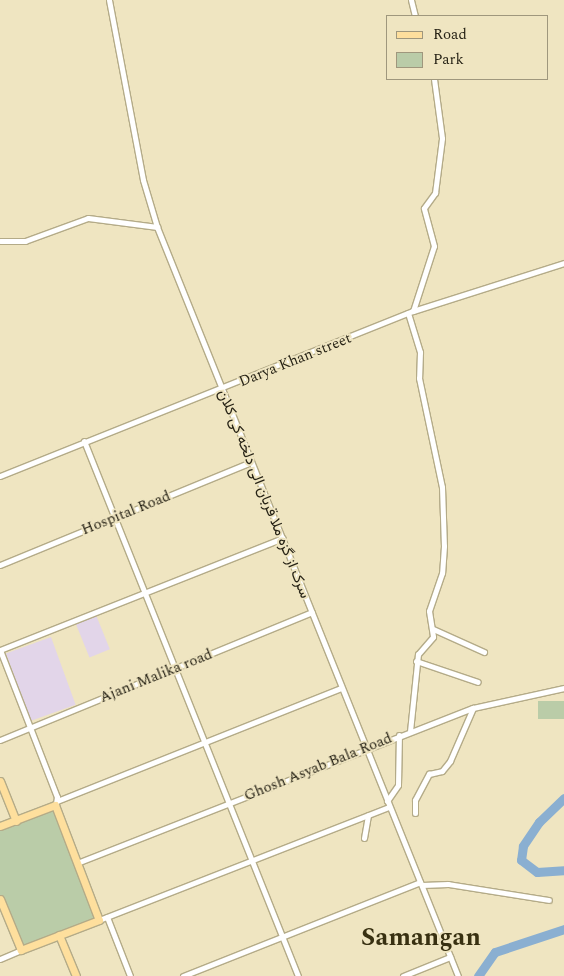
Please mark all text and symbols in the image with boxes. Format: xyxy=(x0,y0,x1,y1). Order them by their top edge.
legend xyxy=(386,15,549,80)
text: Road xyxy=(433,23,467,46)
text: Park xyxy=(433,48,464,71)
street label: Darya Khan street xyxy=(236,329,354,391)
street label: سرک از گزه ملا قربان الی دلخه کی کلان xyxy=(214,387,314,601)
street label: Hospital Road xyxy=(79,487,173,539)
street label: Ajani Malika road xyxy=(97,645,215,707)
street label: Ghosh Asyab Bala Road xyxy=(241,729,395,805)
district label: Samangan xyxy=(361,923,481,953)

